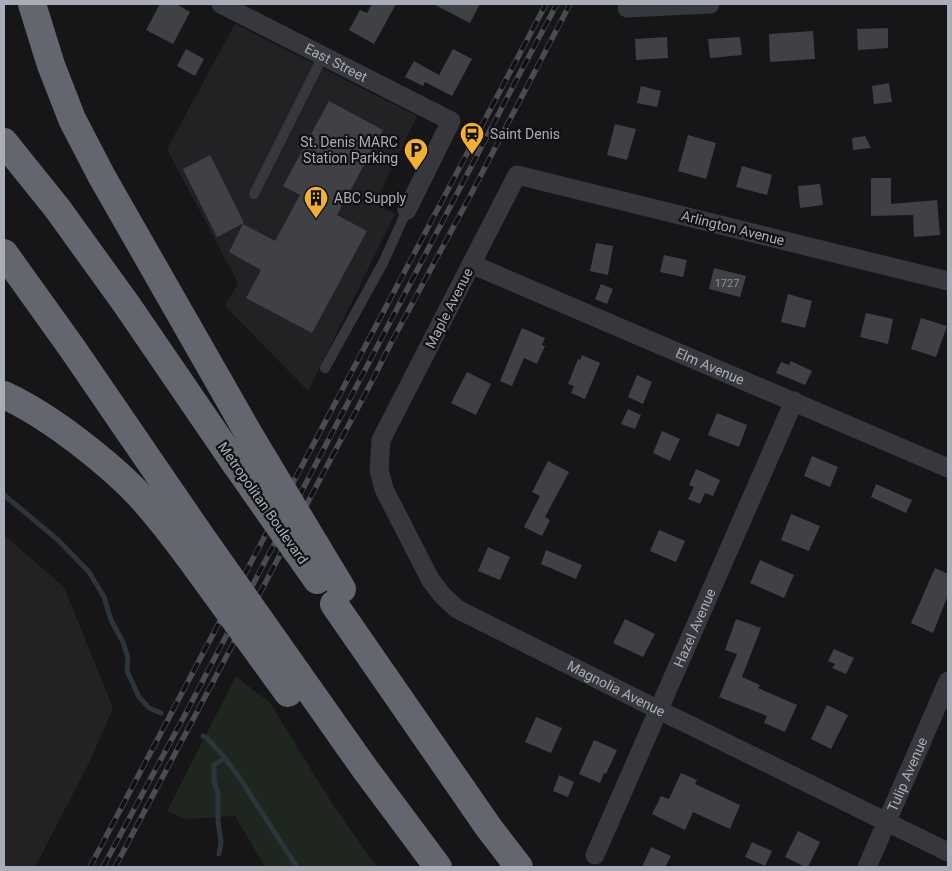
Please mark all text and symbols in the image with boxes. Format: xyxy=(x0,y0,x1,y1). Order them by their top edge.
street label: East Street xyxy=(302,40,370,85)
station icon: Saint Denis xyxy=(459,121,485,155)
place label: Saint Denis xyxy=(490,126,560,142)
place label: St. Denis MARC Station Parking xyxy=(300,134,398,166)
parking icon: St. Denis MARC Station Parking xyxy=(403,137,429,171)
building icon: ABC Supply xyxy=(303,185,329,219)
place label: ABC Supply xyxy=(334,190,407,206)
street label: Arlington Avenue xyxy=(680,207,786,249)
street label: Maple Avenue xyxy=(422,265,476,351)
house number: 1727 xyxy=(715,277,739,290)
street label: Elm Avenue xyxy=(673,345,747,388)
street label: Metropolitan Boulevard xyxy=(215,439,311,567)
street label: Hazel Avenue xyxy=(670,586,719,670)
street label: Magnolia Avenue xyxy=(565,657,668,720)
street label: Tulip Avenue xyxy=(884,735,931,814)

